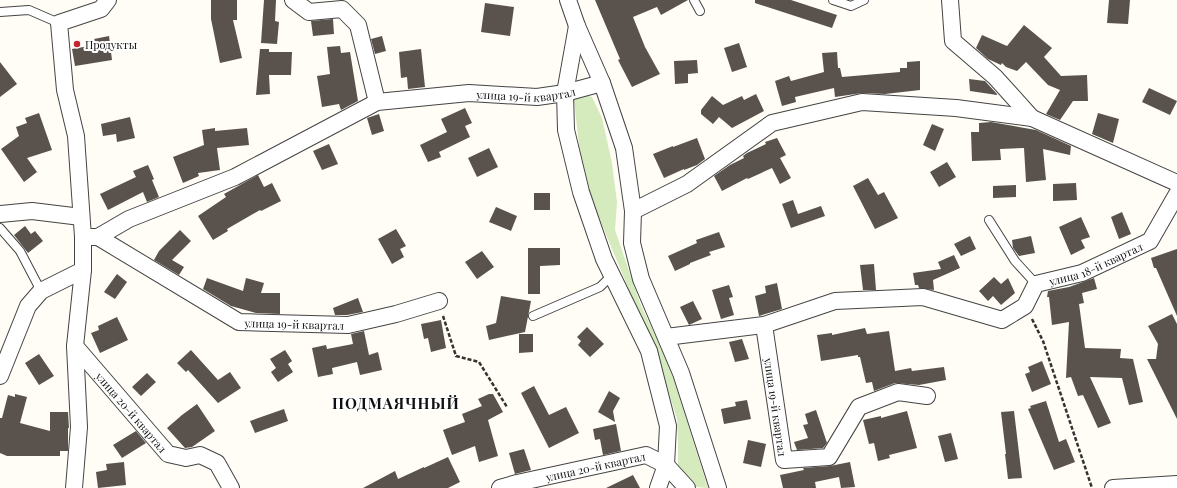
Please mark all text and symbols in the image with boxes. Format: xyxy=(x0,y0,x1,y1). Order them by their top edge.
place label: Продукты xyxy=(85,37,138,52)
marker: Продукты xyxy=(72,39,82,49)
street label: улица 19-й квартал xyxy=(475,83,577,105)
street label: улица 18-й квартал xyxy=(1047,238,1145,288)
street label: улица 19-й квартал xyxy=(243,315,344,332)
street label: улица 19-й квартал xyxy=(761,356,791,457)
street label: улица 20-й квартал xyxy=(92,368,171,455)
district label: ПОДМАЯЧНЫЙ xyxy=(332,393,460,413)
street label: улица 20-й квартал xyxy=(543,448,647,484)

